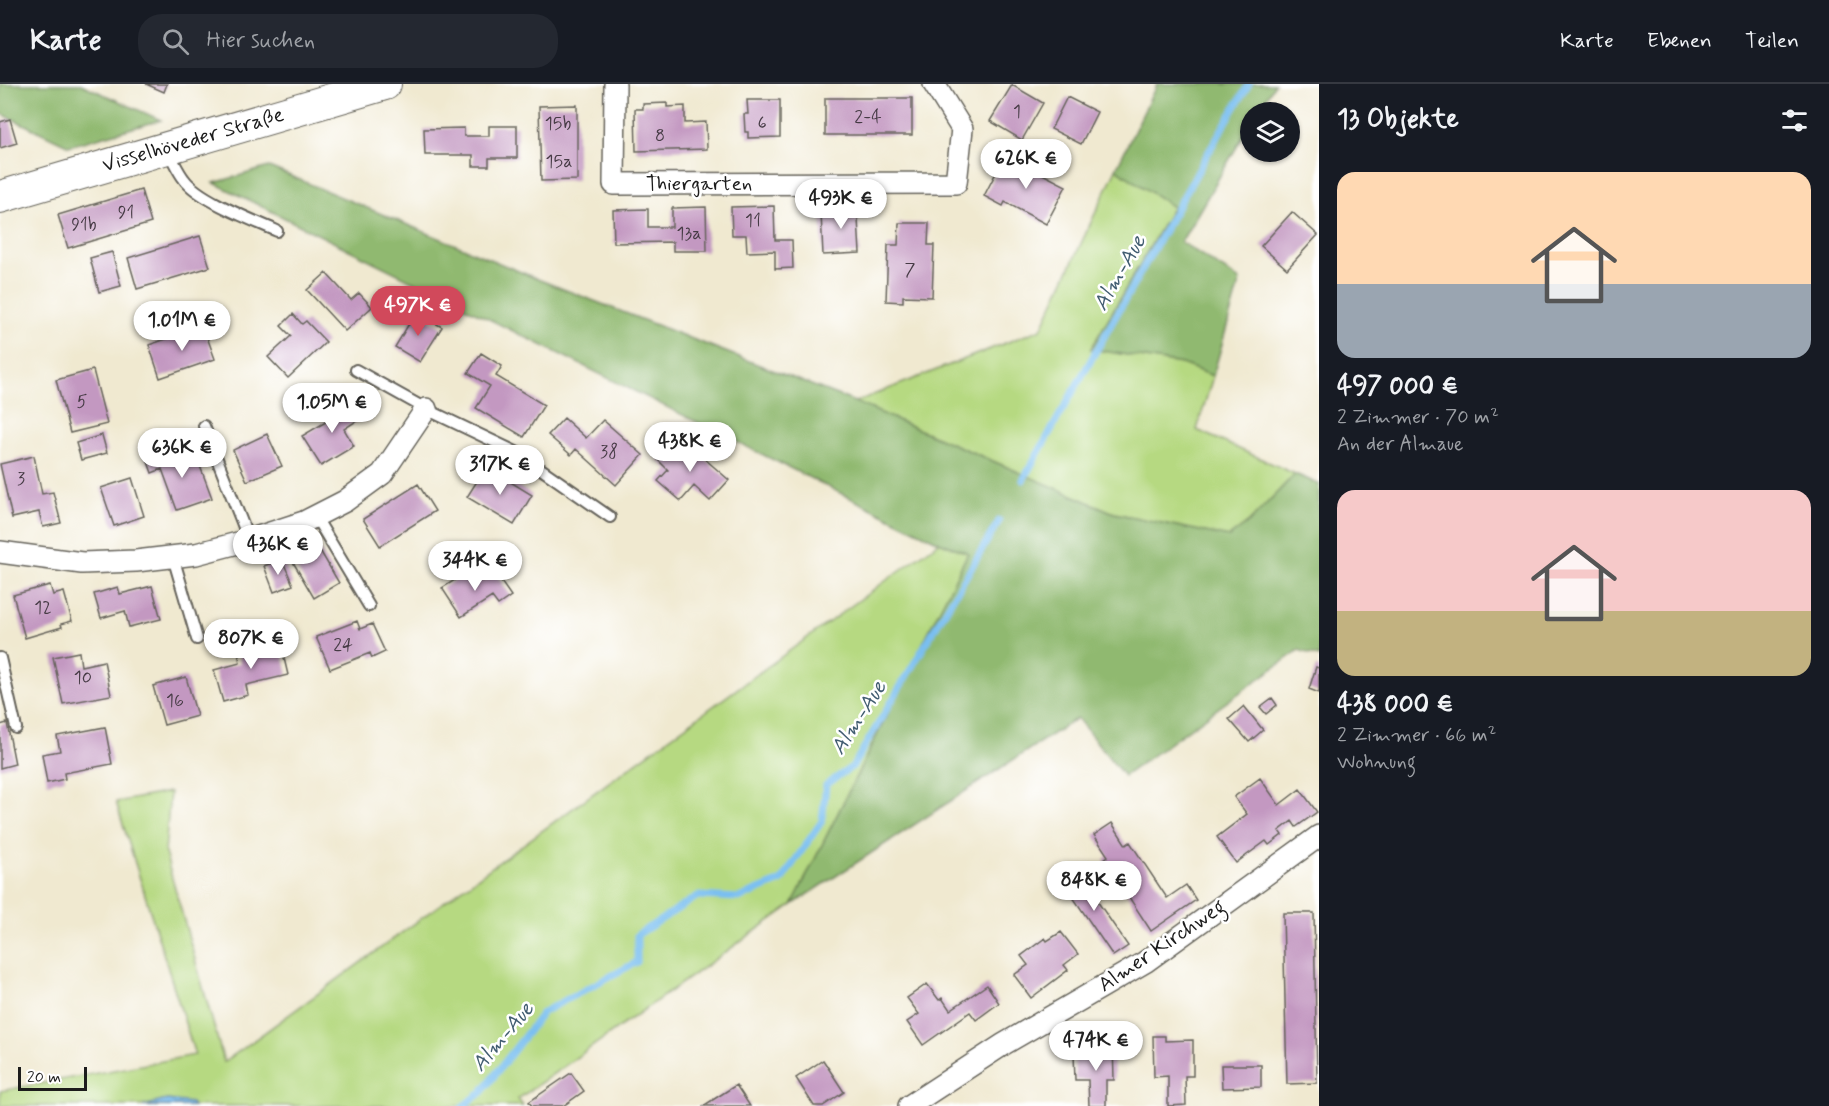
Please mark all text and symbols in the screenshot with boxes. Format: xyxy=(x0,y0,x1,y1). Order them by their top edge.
search box xyxy=(138,14,558,68)
text: Karte xyxy=(30,23,102,60)
icon: search xyxy=(159,25,192,58)
text: Hier suchen xyxy=(207,27,315,55)
text: Karte xyxy=(1560,27,1614,55)
text: Ebenen xyxy=(1647,27,1712,55)
text: Teilen xyxy=(1745,27,1799,55)
house number: 1 xyxy=(1013,100,1021,124)
street label: Visselhöveder Straße xyxy=(99,101,287,179)
map controls xyxy=(1240,102,1300,162)
button: layers xyxy=(1240,102,1300,162)
text: 13 Objekte xyxy=(1337,103,1459,137)
icon: filters xyxy=(1778,104,1811,137)
house number: 2-4 xyxy=(854,105,882,129)
house number: 6 xyxy=(757,111,767,135)
house number: 15b xyxy=(545,112,571,136)
house number: 8 xyxy=(655,124,665,148)
pin: 626K € xyxy=(977,139,1075,190)
text: 626K € xyxy=(995,145,1057,172)
house number: 15a xyxy=(546,150,572,174)
street label: Thiergarten xyxy=(646,170,752,198)
pin: 493K € xyxy=(792,179,890,230)
text: 493K € xyxy=(809,185,873,212)
house number: 91 xyxy=(118,201,134,225)
house number: 11 xyxy=(745,209,761,233)
icon: home xyxy=(1520,211,1628,319)
house number: 91b xyxy=(71,213,97,237)
house number: 13a xyxy=(677,222,701,246)
water label: Alm-Aue xyxy=(1087,229,1153,316)
house number: 7 xyxy=(905,258,916,282)
pin: 497K € xyxy=(369,286,467,337)
text: 497K € xyxy=(384,292,452,319)
pin: 1.01M € xyxy=(127,301,237,352)
text: 1.01M € xyxy=(148,307,216,334)
text: 497 000 € xyxy=(1337,370,1458,404)
pin: 1.05M € xyxy=(277,383,387,434)
text: 1.05M € xyxy=(296,389,368,416)
house number: 5 xyxy=(77,390,88,414)
text: 2 Zimmer · 70 m² xyxy=(1337,404,1499,431)
pin: 438K € xyxy=(641,422,739,473)
pin: 636K € xyxy=(133,428,231,479)
text: 438K € xyxy=(658,428,722,455)
text: An der Almaue xyxy=(1337,431,1463,458)
text: 636K € xyxy=(152,434,212,461)
house number: 38 xyxy=(600,440,618,464)
pin: 317K € xyxy=(451,445,549,496)
text: 317K € xyxy=(469,451,531,478)
house number: 3 xyxy=(17,467,25,491)
pin: 436K € xyxy=(229,525,327,576)
icon: home xyxy=(1520,529,1628,637)
text: 436K € xyxy=(247,531,309,558)
pin: 344K € xyxy=(426,541,524,592)
text: 344K € xyxy=(442,547,508,574)
house number: 12 xyxy=(34,596,52,620)
pin: 807K € xyxy=(202,619,300,670)
text: 807K € xyxy=(218,625,284,652)
house number: 24 xyxy=(333,633,353,657)
house number: 10 xyxy=(74,666,92,690)
water label: Alm-Aue xyxy=(825,675,894,760)
text: 438 000 € xyxy=(1337,688,1453,722)
house number: 16 xyxy=(166,689,184,713)
text: 2 Zimmer · 66 m² xyxy=(1337,722,1496,749)
text: Wohnung xyxy=(1337,749,1416,776)
pin: 848K € xyxy=(1045,861,1143,912)
text: 848K € xyxy=(1061,867,1127,894)
street label: Almer Kirchweg xyxy=(1093,893,1232,1001)
water label: Alm-Aue xyxy=(466,996,541,1078)
pin: 474K € xyxy=(1047,1021,1145,1072)
text: 474K € xyxy=(1063,1027,1129,1054)
scale bar xyxy=(18,1064,87,1092)
text: 20 m xyxy=(27,1067,61,1088)

